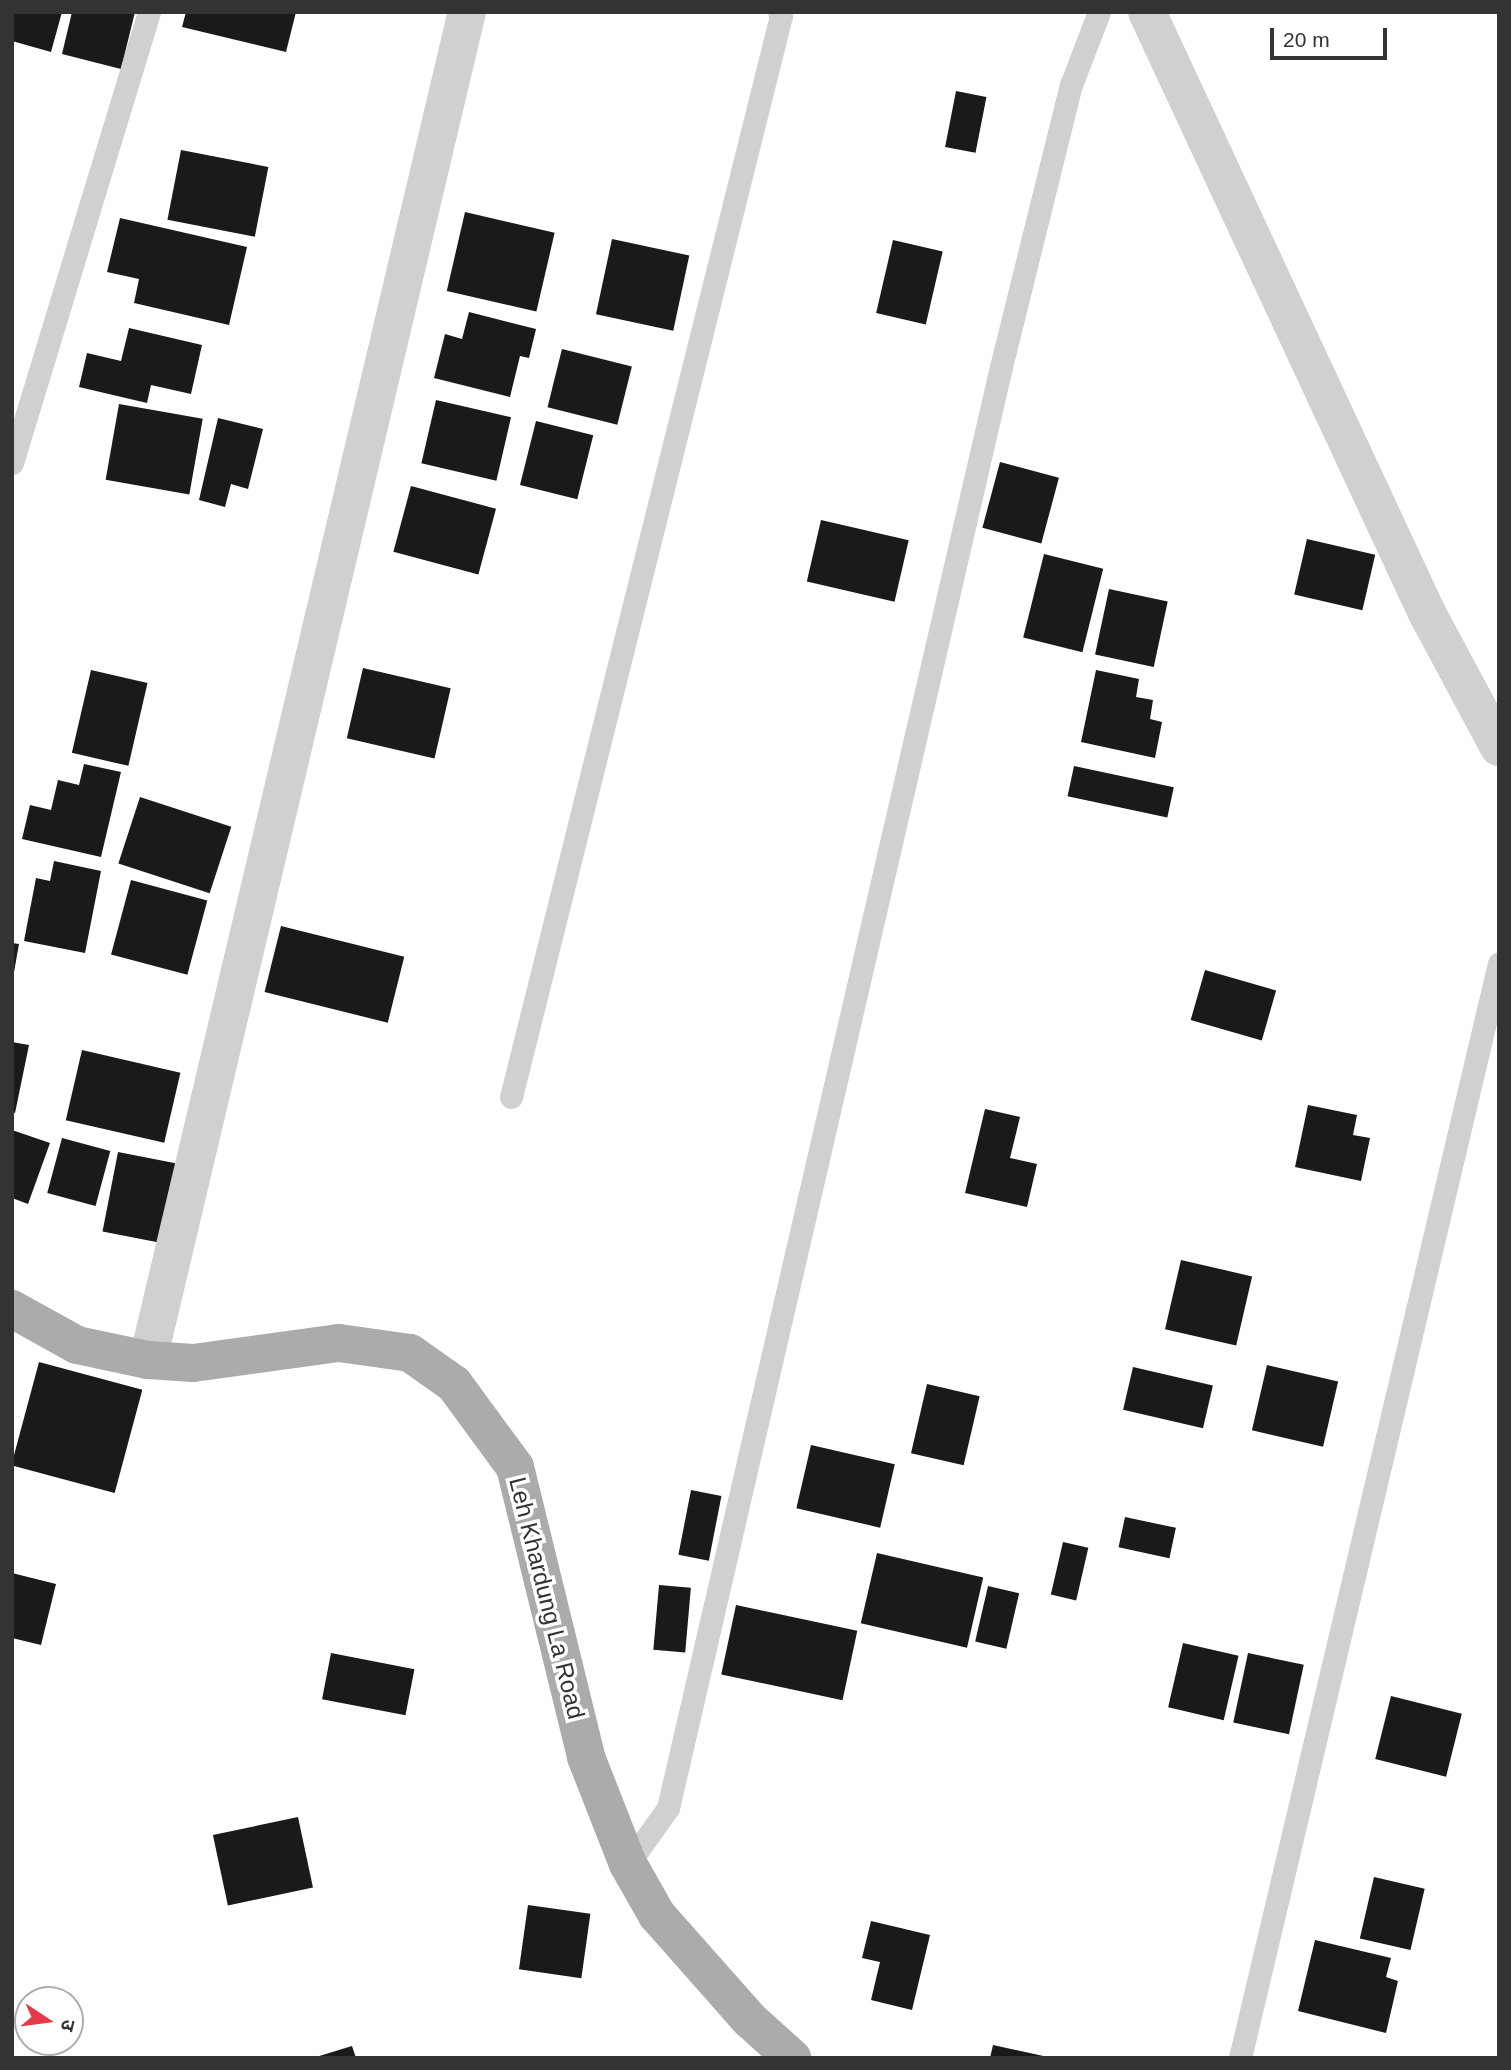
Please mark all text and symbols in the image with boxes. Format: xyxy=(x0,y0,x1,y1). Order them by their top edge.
scale bar xyxy=(1273,14,1390,58)
text: 20 m xyxy=(1283,28,1330,51)
street label: Leh Khardung La Road xyxy=(503,1474,591,1722)
north arrow xyxy=(14,1986,84,2056)
text: उ xyxy=(57,2018,79,2033)

